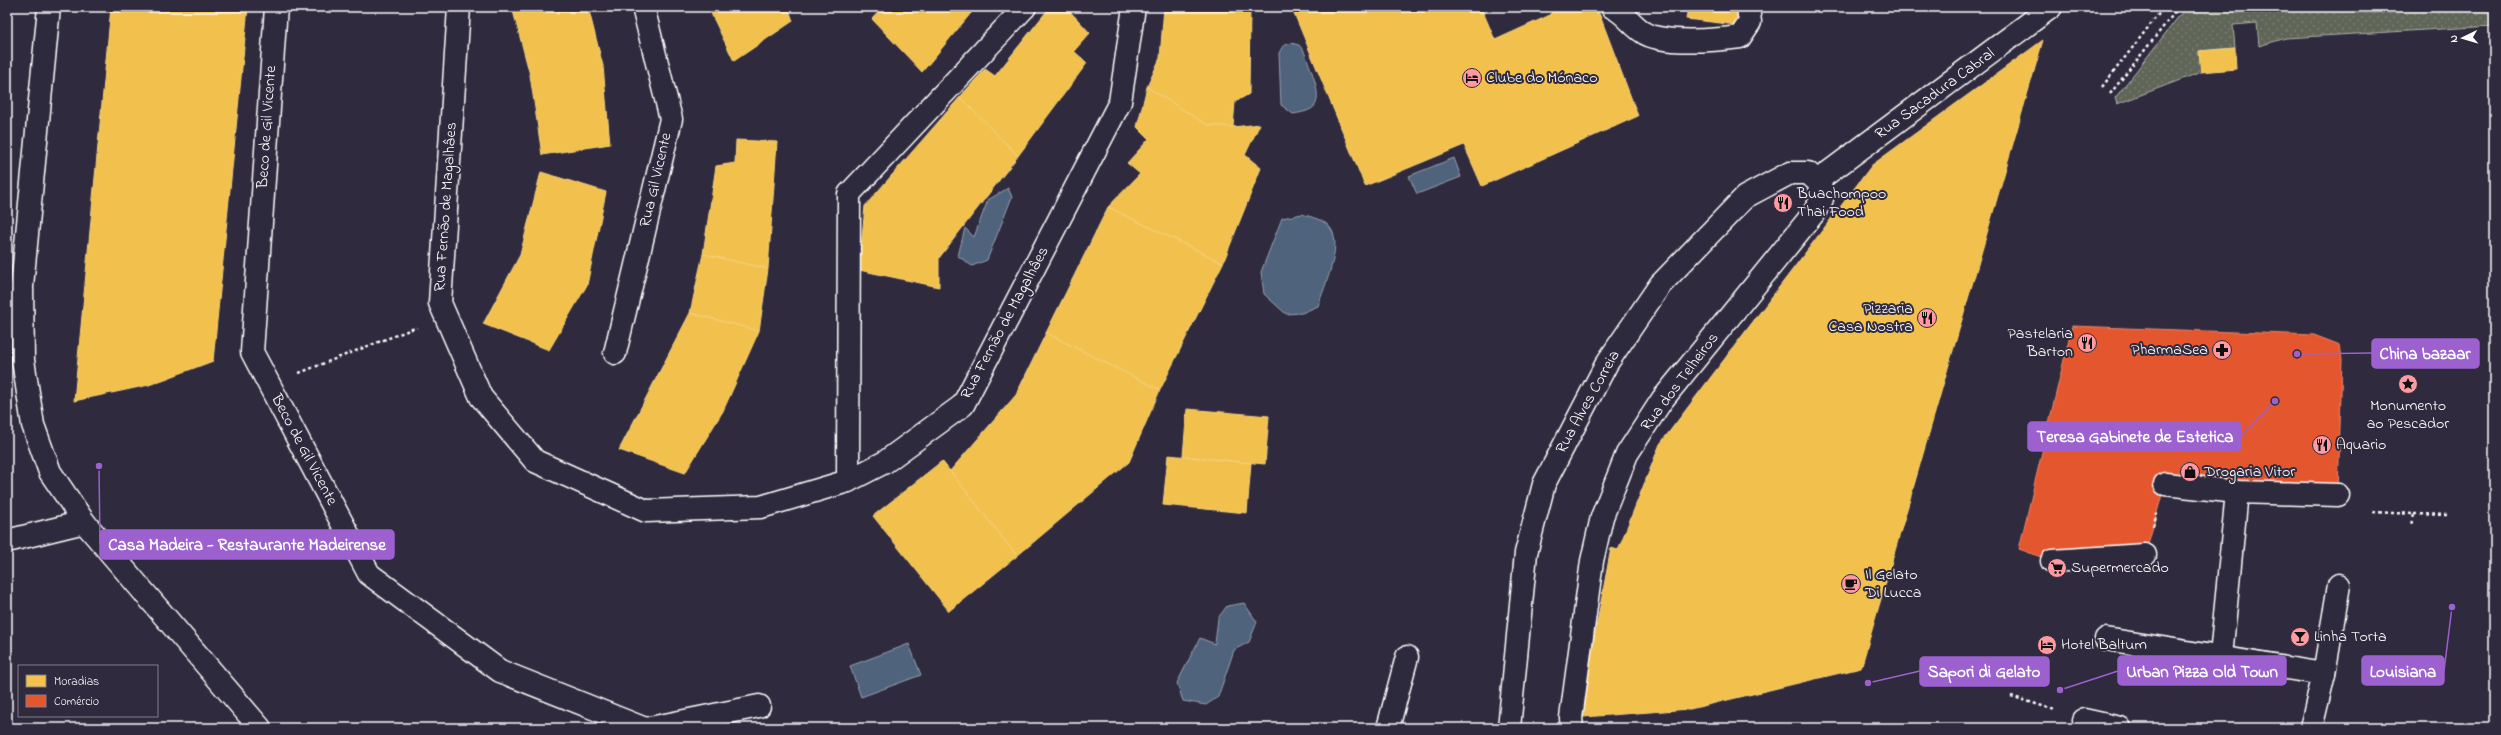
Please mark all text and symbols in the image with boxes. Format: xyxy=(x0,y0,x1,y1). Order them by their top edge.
north arrow xyxy=(2443,18,2483,58)
text: N xyxy=(2446,34,2462,43)
street label: Rua Sacadura Cabral xyxy=(1870,42,2000,146)
street label: Beco de Gil Vicente xyxy=(251,64,283,190)
place label: Clube do Mónaco xyxy=(1486,66,1598,90)
hotel icon: Clube do Mónaco xyxy=(1461,67,1483,89)
street label: Rua Fernão de Magalhâes xyxy=(428,121,464,293)
street label: Rua Gil Vicente xyxy=(633,130,679,230)
place label: Buachompoo Thai Food xyxy=(1796,182,1886,224)
restaurant icon: Buachompoo Thai Food xyxy=(1772,192,1794,214)
street label: Rua Fernão de Magalhâes xyxy=(955,242,1055,404)
place label: Pizzaria Casa Nostra xyxy=(1829,297,1913,339)
restaurant icon: Pizzaria Casa Nostra xyxy=(1916,307,1938,329)
place label: Pastelaria Barton xyxy=(2008,322,2073,364)
street label: Rua dos Telheiros xyxy=(1635,328,1725,436)
restaurant icon: Pastelaria Barton xyxy=(2076,332,2098,354)
place label: PharmaSea xyxy=(2131,338,2208,362)
pharmacy icon: PharmaSea xyxy=(2211,339,2233,361)
callout: China bazaar xyxy=(2372,339,2479,368)
text: China bazaar xyxy=(2379,342,2471,367)
street label: Rua Alves Correia xyxy=(1550,346,1626,458)
place icon: Monumento ao Pescador xyxy=(2397,373,2419,395)
street label: Beco de Gil Vicente xyxy=(264,389,344,511)
place label: Monumento ao Pescador xyxy=(2367,394,2449,436)
callout: Teresa Gabinete de Estetica xyxy=(2028,422,2241,451)
text: Teresa Gabinete de Estetica xyxy=(2037,425,2233,450)
place label: Aquario xyxy=(2336,433,2386,457)
restaurant icon: Aquario xyxy=(2311,434,2333,456)
place label: Drogaria Vitor xyxy=(2203,460,2295,484)
shop icon: Drogaria Vitor xyxy=(2179,461,2201,483)
callout: Casa Madeira - Restaurante Madeirense xyxy=(100,530,394,559)
text: Casa Madeira - Restaurante Madeirense xyxy=(108,533,387,558)
place label: Supermercado xyxy=(2071,556,2169,580)
supermarket icon: Supermercado xyxy=(2046,557,2068,579)
place label: Il Gelato Di Lucca xyxy=(1864,563,1922,605)
cafe icon: Il Gelato Di Lucca xyxy=(1840,573,1862,595)
place label: Linha Torta xyxy=(2314,625,2387,649)
bar icon: Linha Torta xyxy=(2289,626,2311,648)
place label: Hotel Baltum xyxy=(2061,633,2147,657)
hotel icon: Hotel Baltum xyxy=(2036,634,2058,656)
callout: Urban Pizza Old Town xyxy=(2118,656,2286,685)
callout: Louisiana xyxy=(2362,656,2444,685)
callout: Sapori di Gelato xyxy=(1920,657,2049,686)
text: Sapori di Gelato xyxy=(1928,660,2040,685)
text: Urban Pizza Old Town xyxy=(2126,660,2278,685)
text: Louisiana xyxy=(2370,660,2436,685)
legend xyxy=(18,665,158,717)
text: Moradias xyxy=(54,673,99,691)
text: Comércio xyxy=(54,693,99,711)

